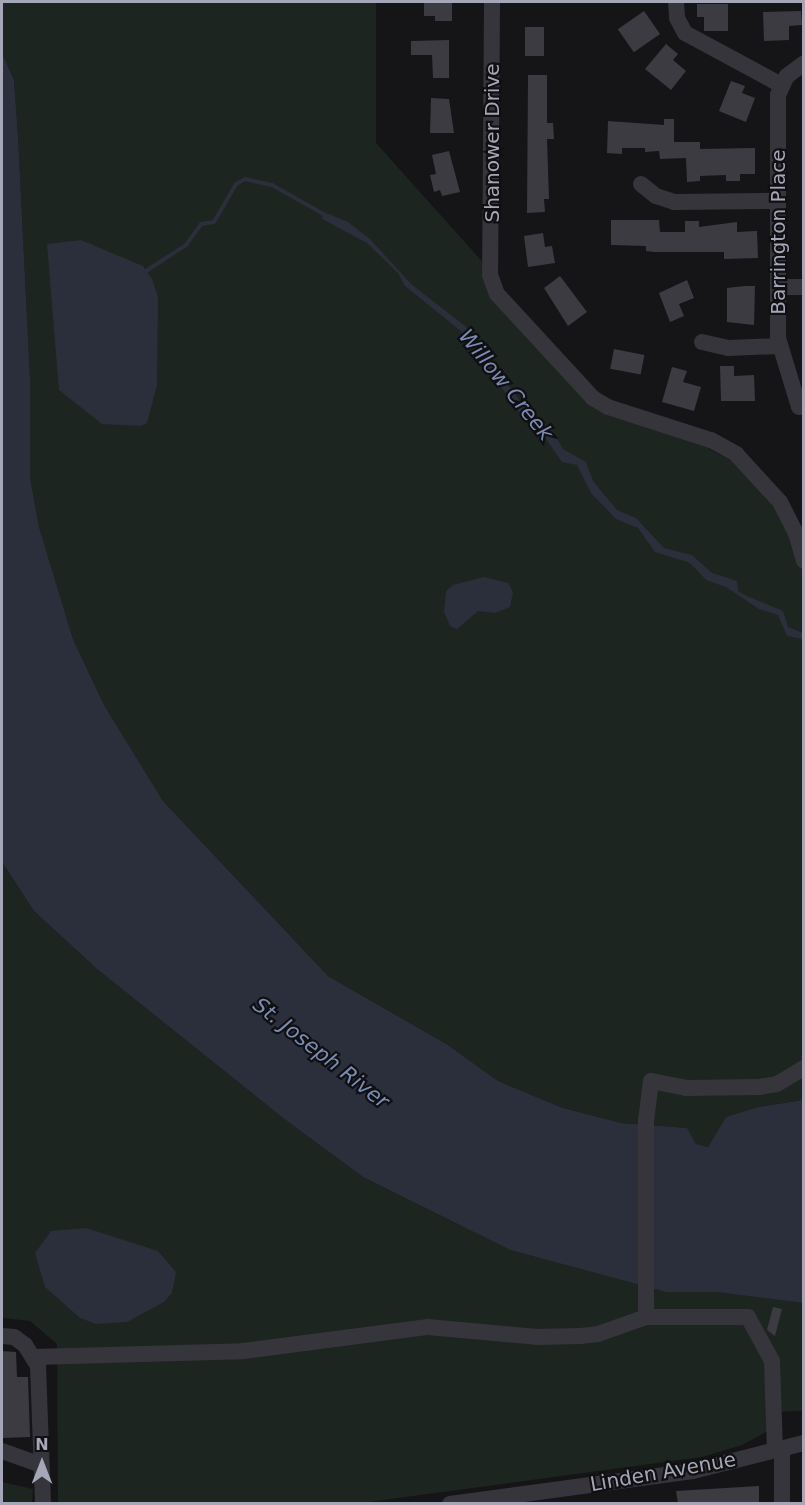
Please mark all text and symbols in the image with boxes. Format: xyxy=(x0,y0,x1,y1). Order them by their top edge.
street label: Shanower Drive xyxy=(480,63,504,223)
street label: Barrington Place xyxy=(766,149,790,315)
water label: Willow Creek xyxy=(453,324,559,446)
water label: St. Joseph River xyxy=(248,992,394,1114)
north arrow xyxy=(12,1433,72,1493)
text: N xyxy=(35,1435,49,1454)
street label: Linden Avenue xyxy=(588,1447,738,1497)

